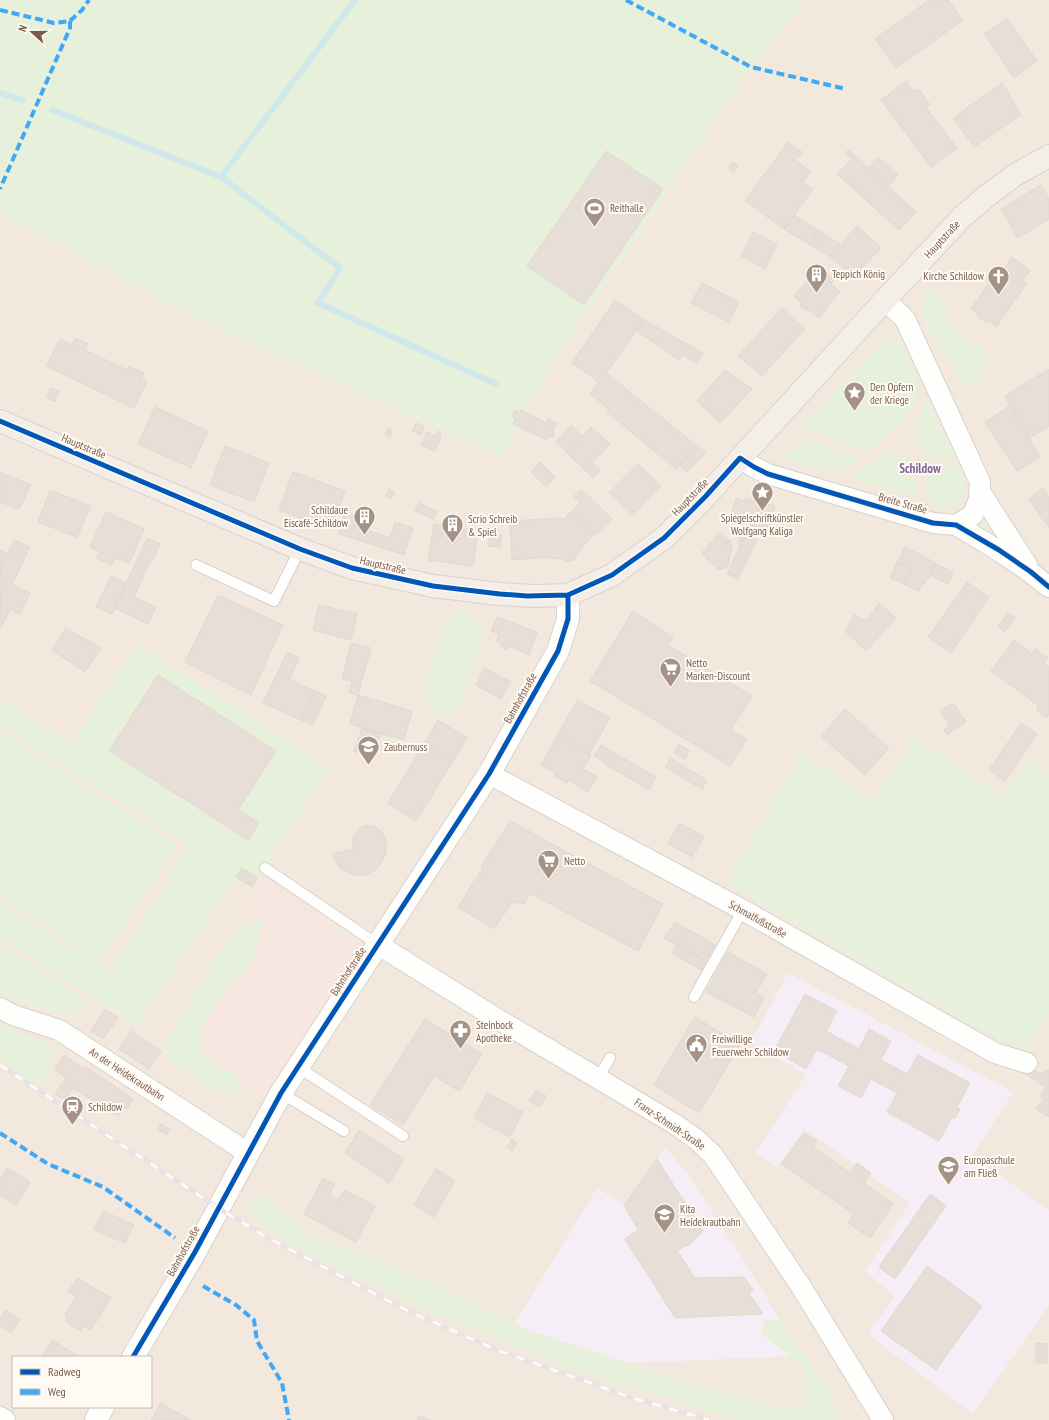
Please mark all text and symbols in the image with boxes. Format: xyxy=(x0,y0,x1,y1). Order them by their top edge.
north arrow xyxy=(12,12,52,52)
text: N xyxy=(15,23,30,34)
sports icon: Reithalle xyxy=(582,195,608,228)
place label: Reithalle xyxy=(610,201,644,215)
street label: Hauptstraße xyxy=(921,217,963,261)
building icon: Teppich König xyxy=(804,261,830,294)
church icon: Kirche Schildow xyxy=(986,263,1012,296)
place label: Teppich König xyxy=(832,267,885,281)
place label: Kirche Schildow xyxy=(923,269,985,283)
place icon: Den Opfern der Kriege xyxy=(842,380,868,413)
place label: Den Opfern der Kriege xyxy=(870,380,913,407)
street label: Hauptstraße xyxy=(60,430,109,462)
district label: Schildow xyxy=(899,460,941,477)
street label: Hauptstraße xyxy=(669,475,712,519)
place icon: Spiegelschriftkünstler Wolfgang Kaliga xyxy=(749,479,775,512)
street label: Breite Straße xyxy=(877,489,929,517)
place label: Schildaue Eiscafé-Schildow xyxy=(284,503,348,530)
building icon: Schildaue Eiscafé-Schildow xyxy=(351,503,377,536)
place label: Spiegelschriftkünstler Wolfgang Kaliga xyxy=(721,511,803,538)
building icon: Scrio Schreib & Spiel xyxy=(440,512,466,545)
place label: Scrio Schreib & Spiel xyxy=(468,512,518,539)
street label: Hauptstraße xyxy=(359,553,408,577)
supermarket icon: Netto Marken-Discount xyxy=(658,656,684,689)
place label: Netto Marken-Discount xyxy=(686,656,750,683)
street label: Bahnhofstraße xyxy=(500,670,540,726)
school or university icon: Zaubernuss xyxy=(355,734,381,767)
place label: Zaubernuss xyxy=(384,740,427,754)
supermarket icon: Netto xyxy=(535,848,561,881)
place label: Netto xyxy=(564,854,585,868)
street label: Schmalfußstraße xyxy=(726,897,790,941)
street label: Bahnhofstraße xyxy=(327,943,369,998)
pharmacy icon: Steinbock Apotheke xyxy=(447,1018,473,1051)
place label: Steinbock Apotheke xyxy=(476,1018,514,1045)
public building icon: Freiwillige Feuerwehr Schildow xyxy=(684,1032,710,1065)
place label: Freiwillige Feuerwehr Schildow xyxy=(712,1032,789,1059)
street label: An der Heidekrautbahn xyxy=(87,1044,168,1104)
station icon: Schildow xyxy=(60,1094,86,1127)
street label: Franz-Schmidt-Straße xyxy=(632,1095,708,1153)
place label: Schildow xyxy=(88,1100,123,1114)
school or university icon: Europaschule am Fließ xyxy=(936,1153,962,1186)
place label: Europaschule am Fließ xyxy=(964,1153,1015,1180)
school or university icon: Kita Heidekrautbahn xyxy=(652,1202,678,1235)
place label: Kita Heidekrautbahn xyxy=(680,1202,741,1229)
street label: Bahnhofstraße xyxy=(163,1223,203,1279)
legend xyxy=(12,1356,152,1408)
text: Radweg xyxy=(48,1364,81,1379)
text: Weg xyxy=(48,1384,66,1399)

